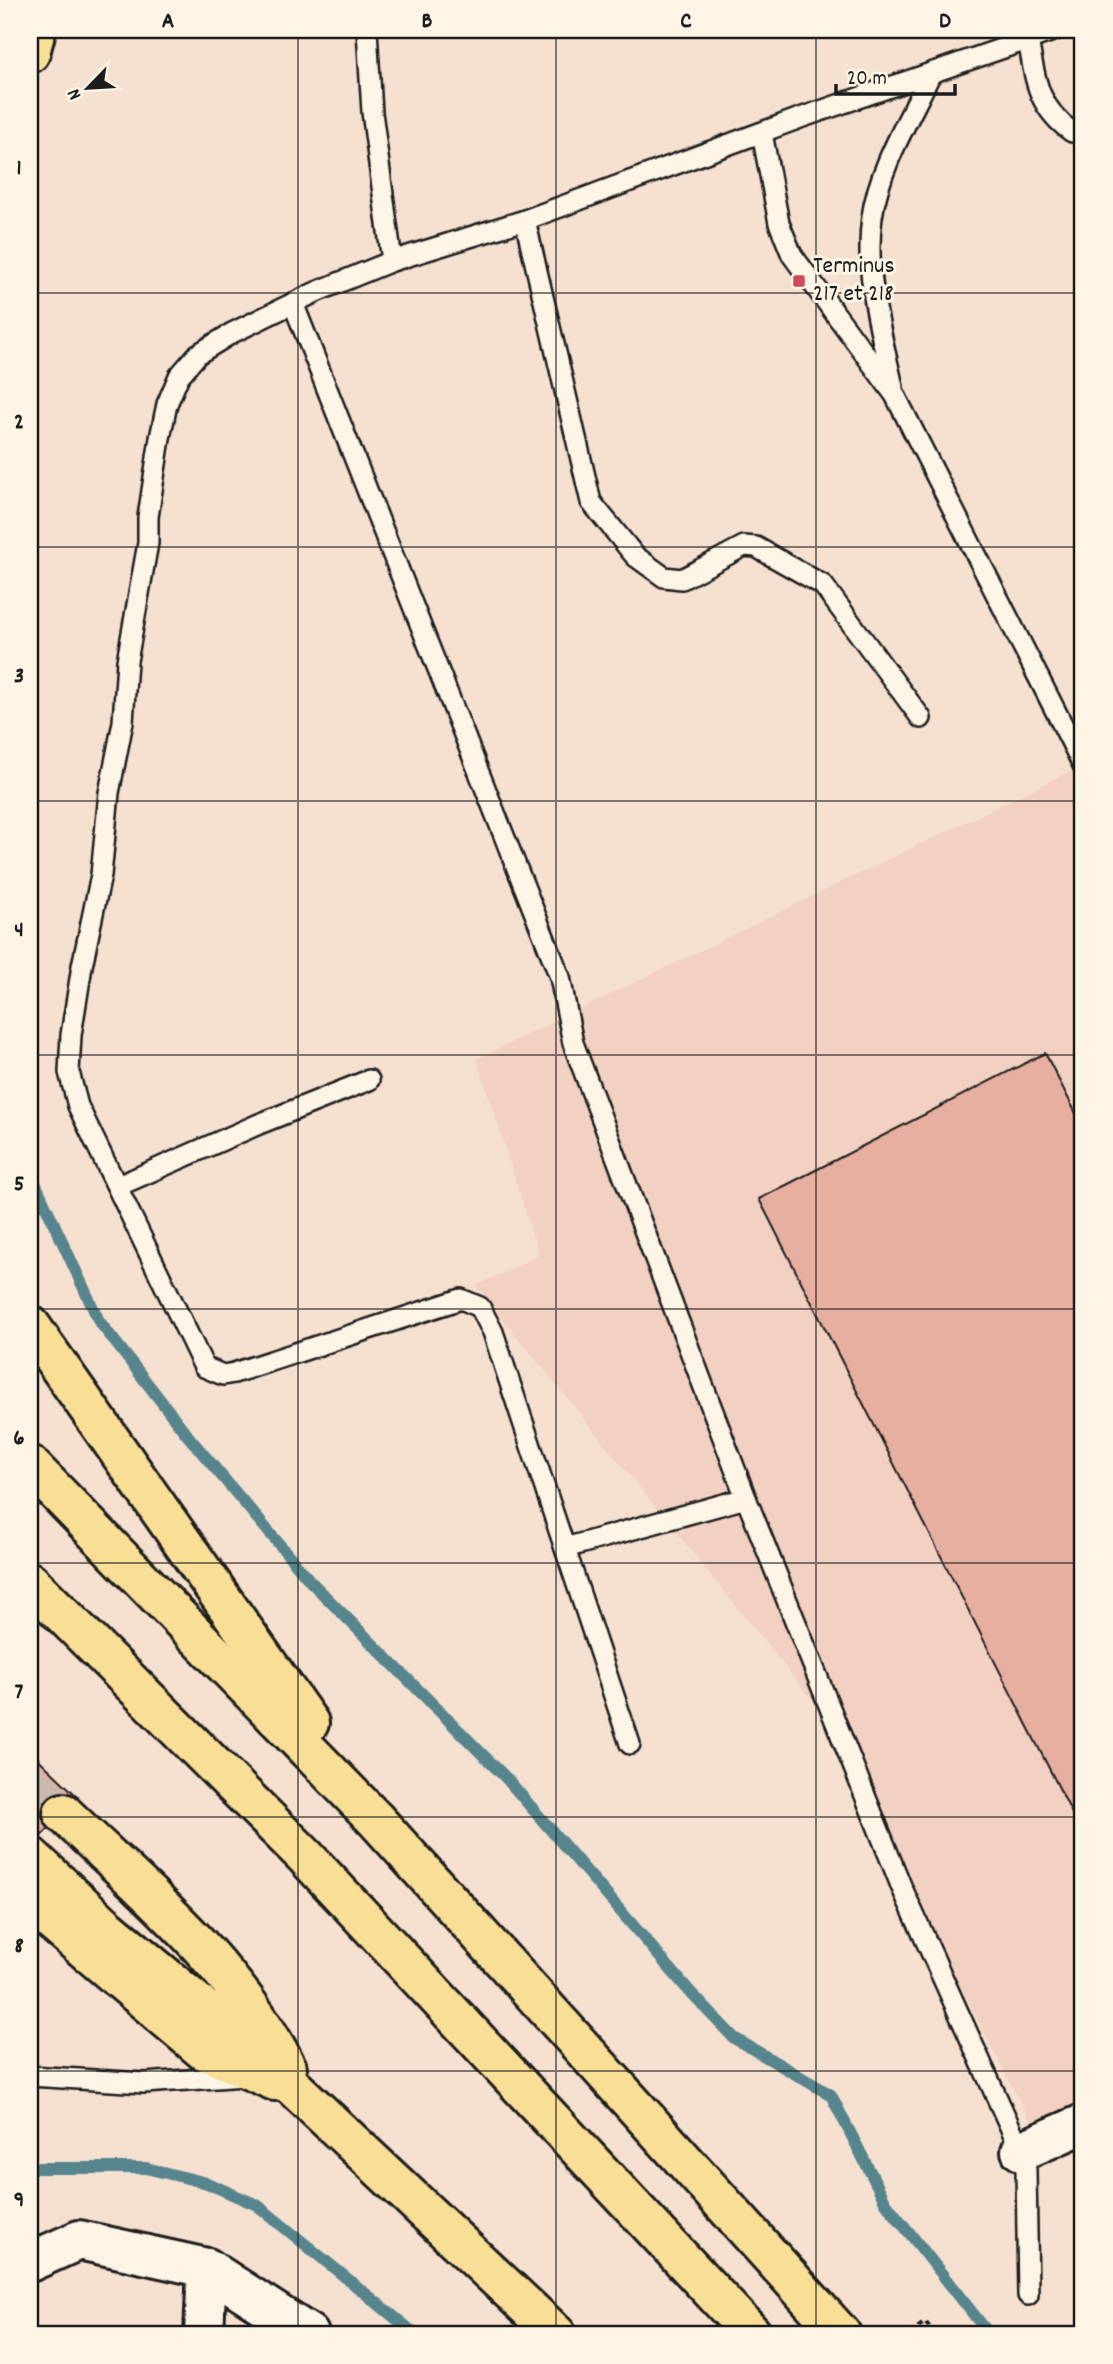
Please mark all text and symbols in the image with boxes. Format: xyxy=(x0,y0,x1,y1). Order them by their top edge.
text: A xyxy=(162,6,174,39)
text: B xyxy=(422,6,433,39)
text: C xyxy=(680,6,692,39)
text: D xyxy=(939,6,951,39)
north arrow xyxy=(52,52,122,122)
scale bar xyxy=(836,52,956,96)
text: 20 m xyxy=(847,65,887,95)
text: N xyxy=(62,84,90,104)
text: 1 xyxy=(16,153,22,186)
place label: Terminus 217 et 218 xyxy=(813,250,894,312)
marker: Terminus 217 et 218 xyxy=(791,273,807,289)
text: 2 xyxy=(14,407,24,440)
text: 3 xyxy=(14,661,24,694)
text: 4 xyxy=(14,915,24,948)
text: 5 xyxy=(14,1169,24,1202)
text: 6 xyxy=(13,1423,25,1456)
text: 7 xyxy=(15,1677,24,1710)
text: 8 xyxy=(14,1931,24,1964)
text: 9 xyxy=(14,2185,24,2218)

